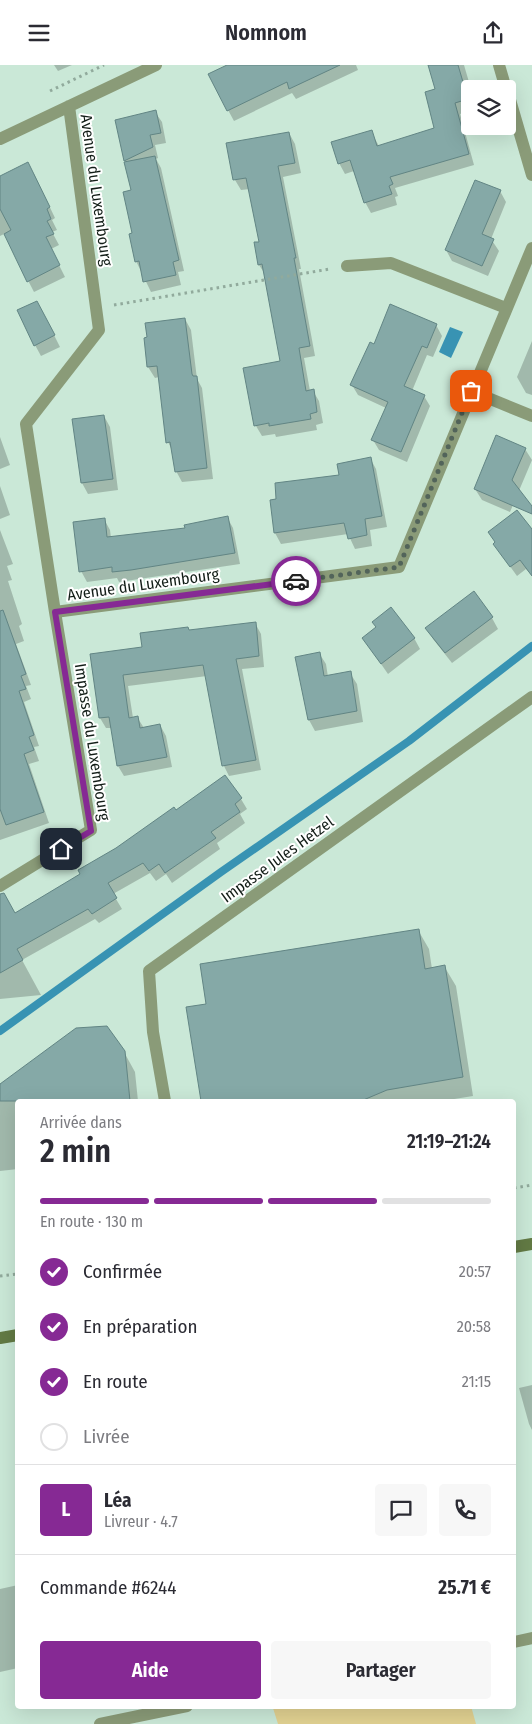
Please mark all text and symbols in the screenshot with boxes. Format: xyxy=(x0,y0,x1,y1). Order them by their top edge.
icon: menu xyxy=(25,19,53,47)
text: Nomnom xyxy=(225,19,307,46)
icon: share xyxy=(479,19,507,47)
map controls xyxy=(461,80,516,135)
button: layers xyxy=(461,80,516,135)
street label: Avenue du Luxembourg xyxy=(76,113,117,268)
pin xyxy=(450,370,492,412)
icon: bag xyxy=(457,377,485,405)
courier xyxy=(271,556,321,606)
street label: Avenue du Luxembourg xyxy=(66,564,221,605)
icon: car xyxy=(282,567,310,595)
street label: Impasse du Luxembourg xyxy=(71,662,114,823)
street label: Impasse Jules Hetzel xyxy=(217,812,337,907)
pin xyxy=(40,828,82,870)
icon: home xyxy=(47,835,75,863)
text: Arrivée dans xyxy=(40,1113,122,1132)
text: 21:19–21:24 xyxy=(407,1130,491,1153)
text: 2 min xyxy=(40,1132,111,1170)
text: En route · 130 m xyxy=(40,1212,143,1231)
icon: check xyxy=(40,1258,68,1286)
text: Confirmée xyxy=(83,1260,162,1283)
text: 20:57 xyxy=(459,1262,491,1281)
icon: check xyxy=(40,1313,68,1341)
text: En préparation xyxy=(83,1315,197,1338)
text: 20:58 xyxy=(457,1317,491,1336)
icon: check xyxy=(40,1368,68,1396)
text: En route xyxy=(83,1370,148,1393)
text: 21:15 xyxy=(462,1372,491,1391)
text: Livrée xyxy=(83,1425,130,1448)
button: chat xyxy=(375,1484,427,1536)
button: phone xyxy=(439,1484,491,1536)
text: Léa xyxy=(104,1489,131,1512)
text: L xyxy=(62,1498,70,1521)
text: Livreur · 4.7 xyxy=(104,1512,178,1531)
text: Commande #6244 xyxy=(40,1576,176,1599)
text: 25.71 € xyxy=(438,1576,491,1599)
button: Aide xyxy=(40,1641,261,1699)
button: Partager xyxy=(271,1641,491,1699)

